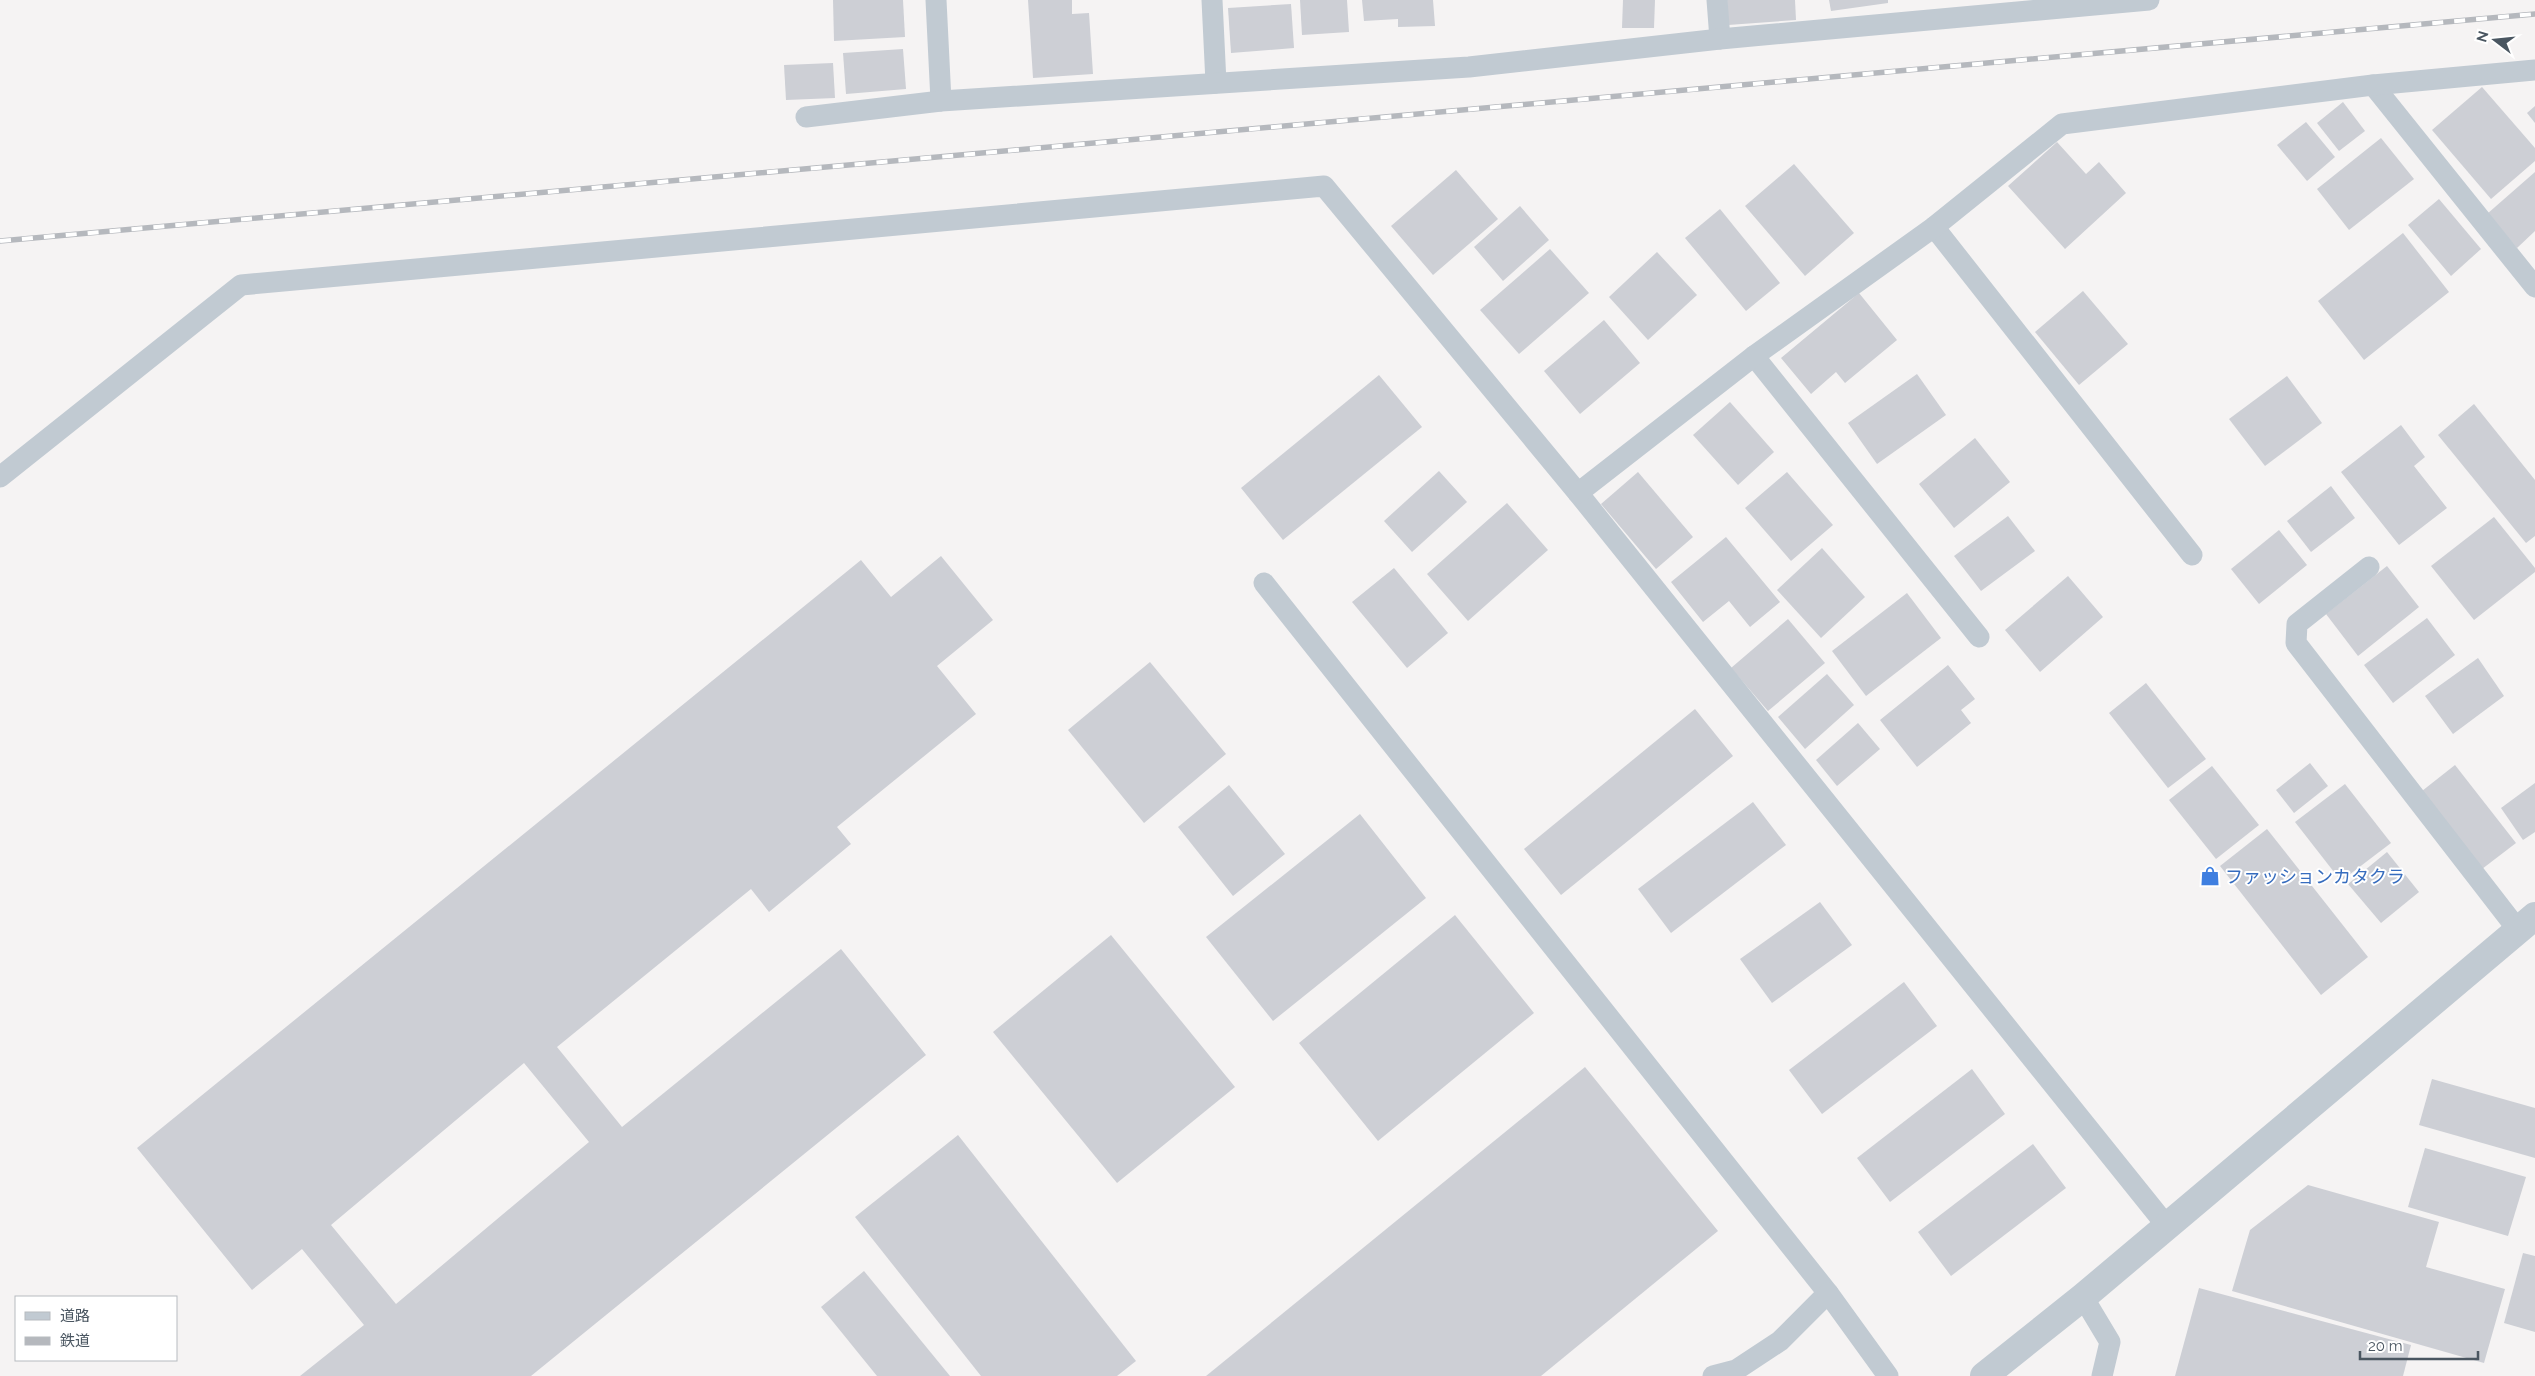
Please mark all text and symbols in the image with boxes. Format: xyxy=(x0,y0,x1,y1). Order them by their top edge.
north arrow xyxy=(2470,15,2520,65)
text: N xyxy=(2473,29,2492,44)
shop icon: ファッションカタクラ xyxy=(2199,865,2221,887)
place label: ファッションカタクラ xyxy=(2225,866,2405,887)
legend xyxy=(15,1296,178,1361)
text: 道路 xyxy=(60,1307,90,1325)
scale bar xyxy=(2360,1328,2478,1360)
text: 鉄道 xyxy=(60,1332,90,1350)
text: 20 m xyxy=(2368,1337,2403,1355)

